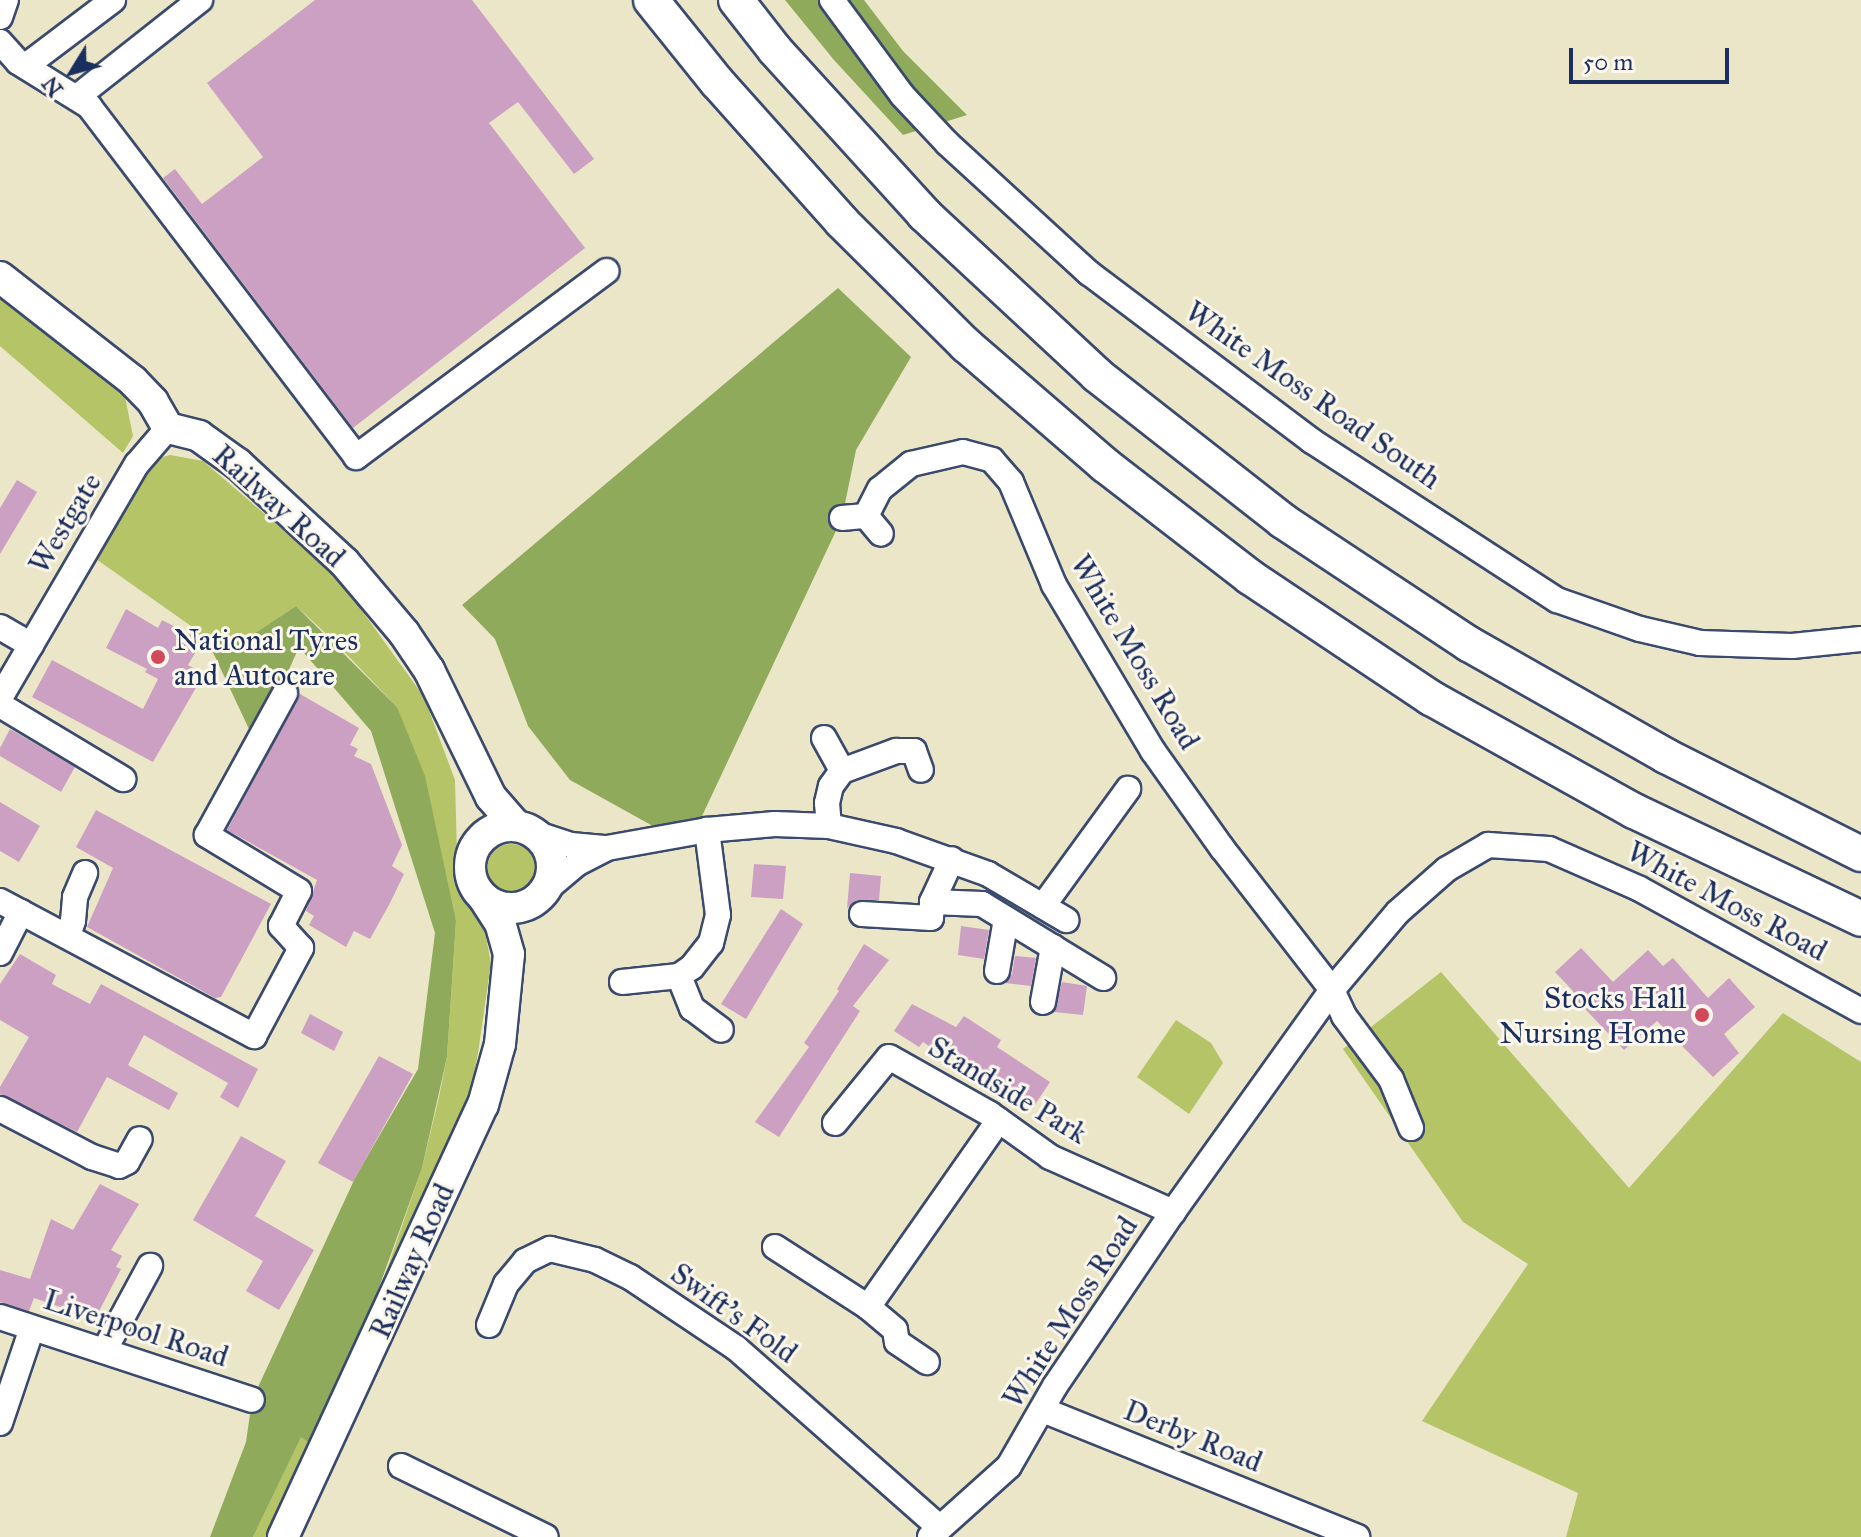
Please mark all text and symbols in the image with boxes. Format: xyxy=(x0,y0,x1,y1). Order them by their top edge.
north arrow xyxy=(32,32,112,112)
scale bar xyxy=(1573,32,1733,82)
text: 50 m xyxy=(1583,47,1633,77)
text: N xyxy=(36,71,69,102)
street label: White Moss Road South xyxy=(1178,293,1448,497)
street label: Railway Road xyxy=(205,437,353,575)
street label: Westgate xyxy=(21,466,109,580)
street label: White Moss Road xyxy=(1063,548,1207,756)
place label: National Tyres and Autocare xyxy=(174,622,358,692)
marker: National Tyres and Autocare xyxy=(149,648,167,666)
street label: White Moss Road xyxy=(1621,833,1833,969)
place label: Stocks Hall Nursing Home xyxy=(1500,980,1686,1050)
marker: Stocks Hall Nursing Home xyxy=(1693,1006,1711,1024)
street label: Standside Park xyxy=(922,1028,1094,1152)
street label: Railway Road xyxy=(362,1178,462,1344)
street label: White Moss Road xyxy=(995,1209,1145,1415)
street label: Swift's Fold xyxy=(664,1255,804,1371)
street label: Liverpool Road xyxy=(39,1281,233,1375)
street label: Derby Road xyxy=(1119,1392,1267,1480)

